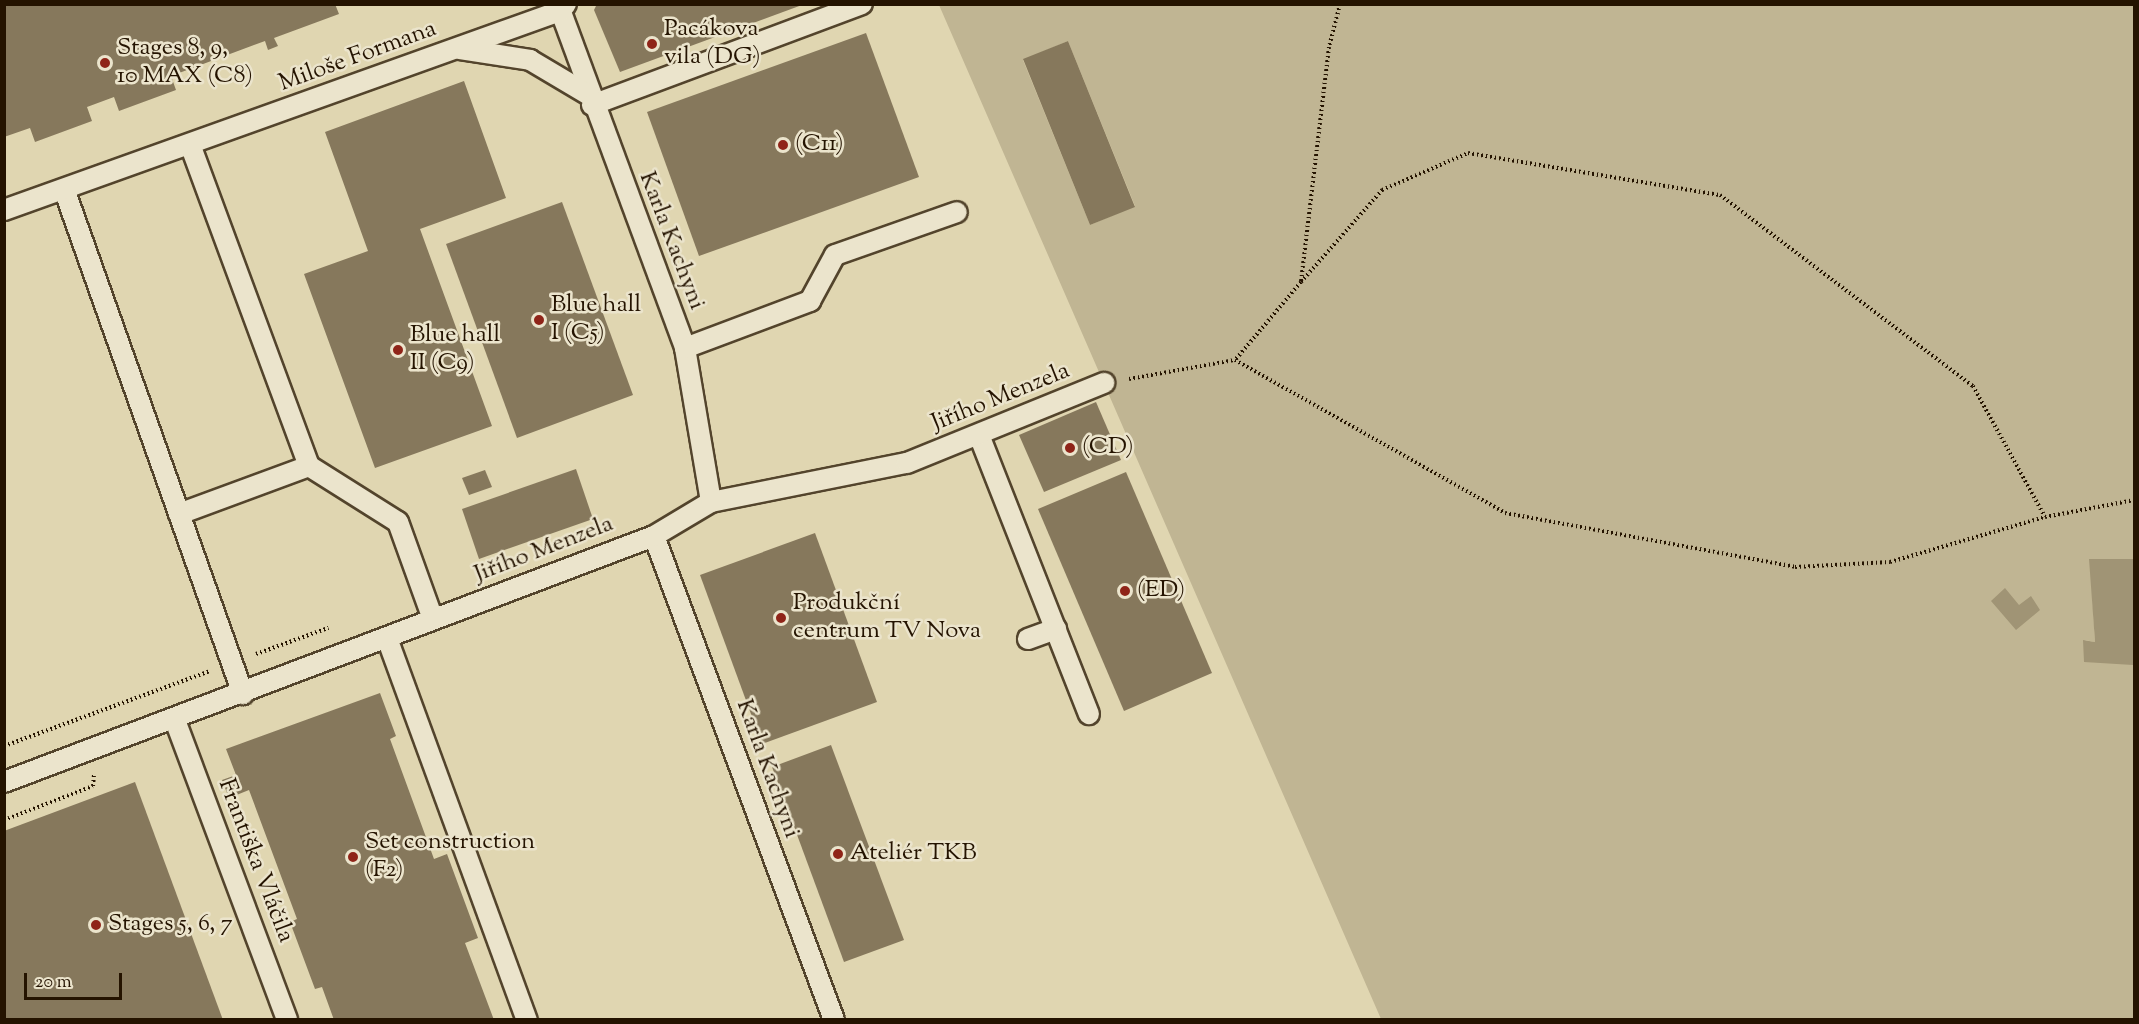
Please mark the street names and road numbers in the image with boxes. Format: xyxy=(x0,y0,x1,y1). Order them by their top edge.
street label: Miloše Formana xyxy=(275,15,441,99)
street label: Karla Kachyni xyxy=(631,168,711,314)
street label: Jiřího Menzela xyxy=(928,357,1074,439)
street label: Jiřího Menzela xyxy=(470,510,618,590)
street label: Karla Kachyni xyxy=(729,696,805,842)
street label: Františka Vláčila xyxy=(211,775,299,947)

